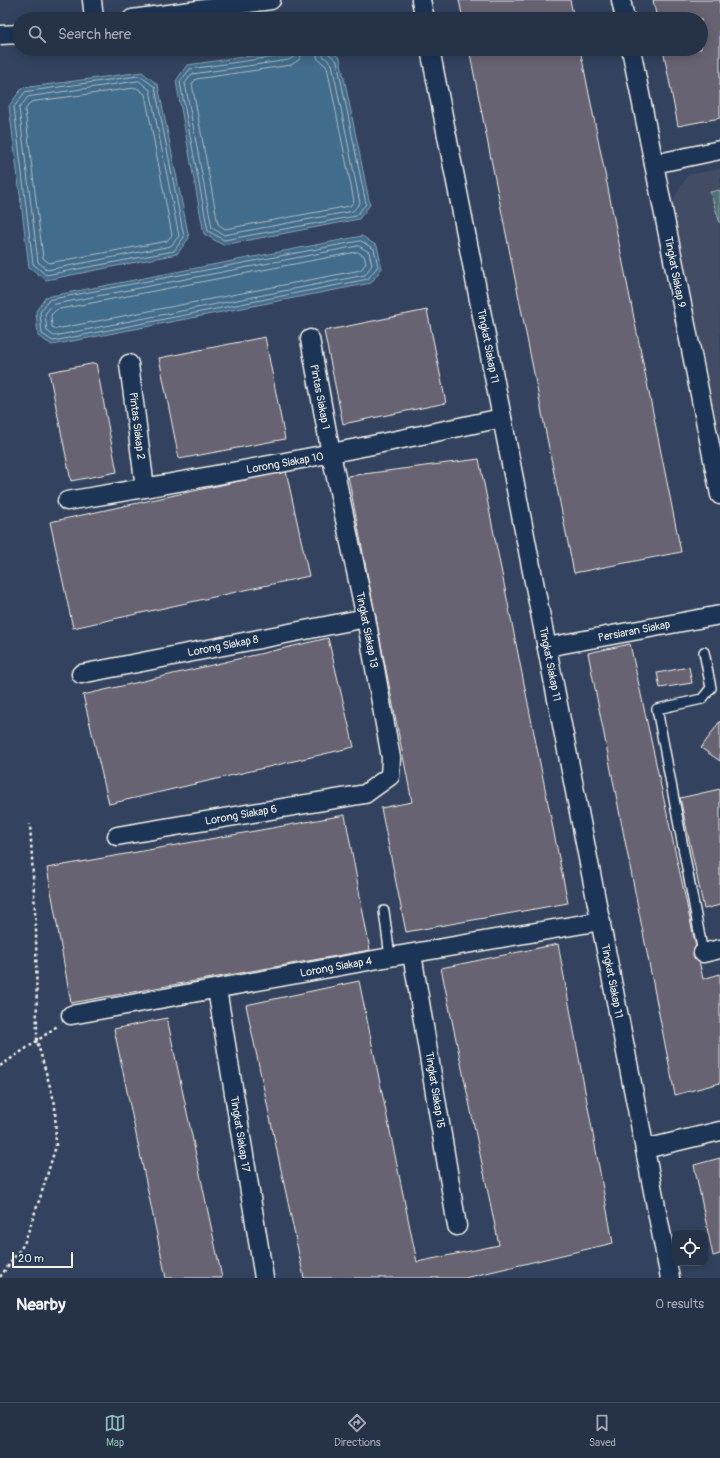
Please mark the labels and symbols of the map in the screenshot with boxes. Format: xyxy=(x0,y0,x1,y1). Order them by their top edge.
street label: Tingkat Siakap 9 xyxy=(662,235,688,309)
street label: Tingkat Siakap 11 xyxy=(474,308,502,384)
street label: Pintas Siakap 1 xyxy=(307,363,333,431)
street label: Pintas Siakap 2 xyxy=(126,392,148,460)
street label: Lorong Siakap 10 xyxy=(245,450,325,476)
street label: Tingkat Siakap 13 xyxy=(353,591,381,669)
street label: Persiaran Siakap xyxy=(597,618,671,644)
street label: Tingkat Siakap 11 xyxy=(536,626,564,702)
street label: Lorong Siakap 8 xyxy=(186,633,260,659)
street label: Lorong Siakap 6 xyxy=(204,802,278,828)
street label: Tingkat Siakap 11 xyxy=(598,943,626,1019)
street label: Lorong Siakap 4 xyxy=(299,954,374,980)
street label: Tingkat Siakap 15 xyxy=(423,1051,447,1129)
street label: Tingkat Siakap 17 xyxy=(228,1095,252,1173)
scale bar xyxy=(12,1250,73,1269)

